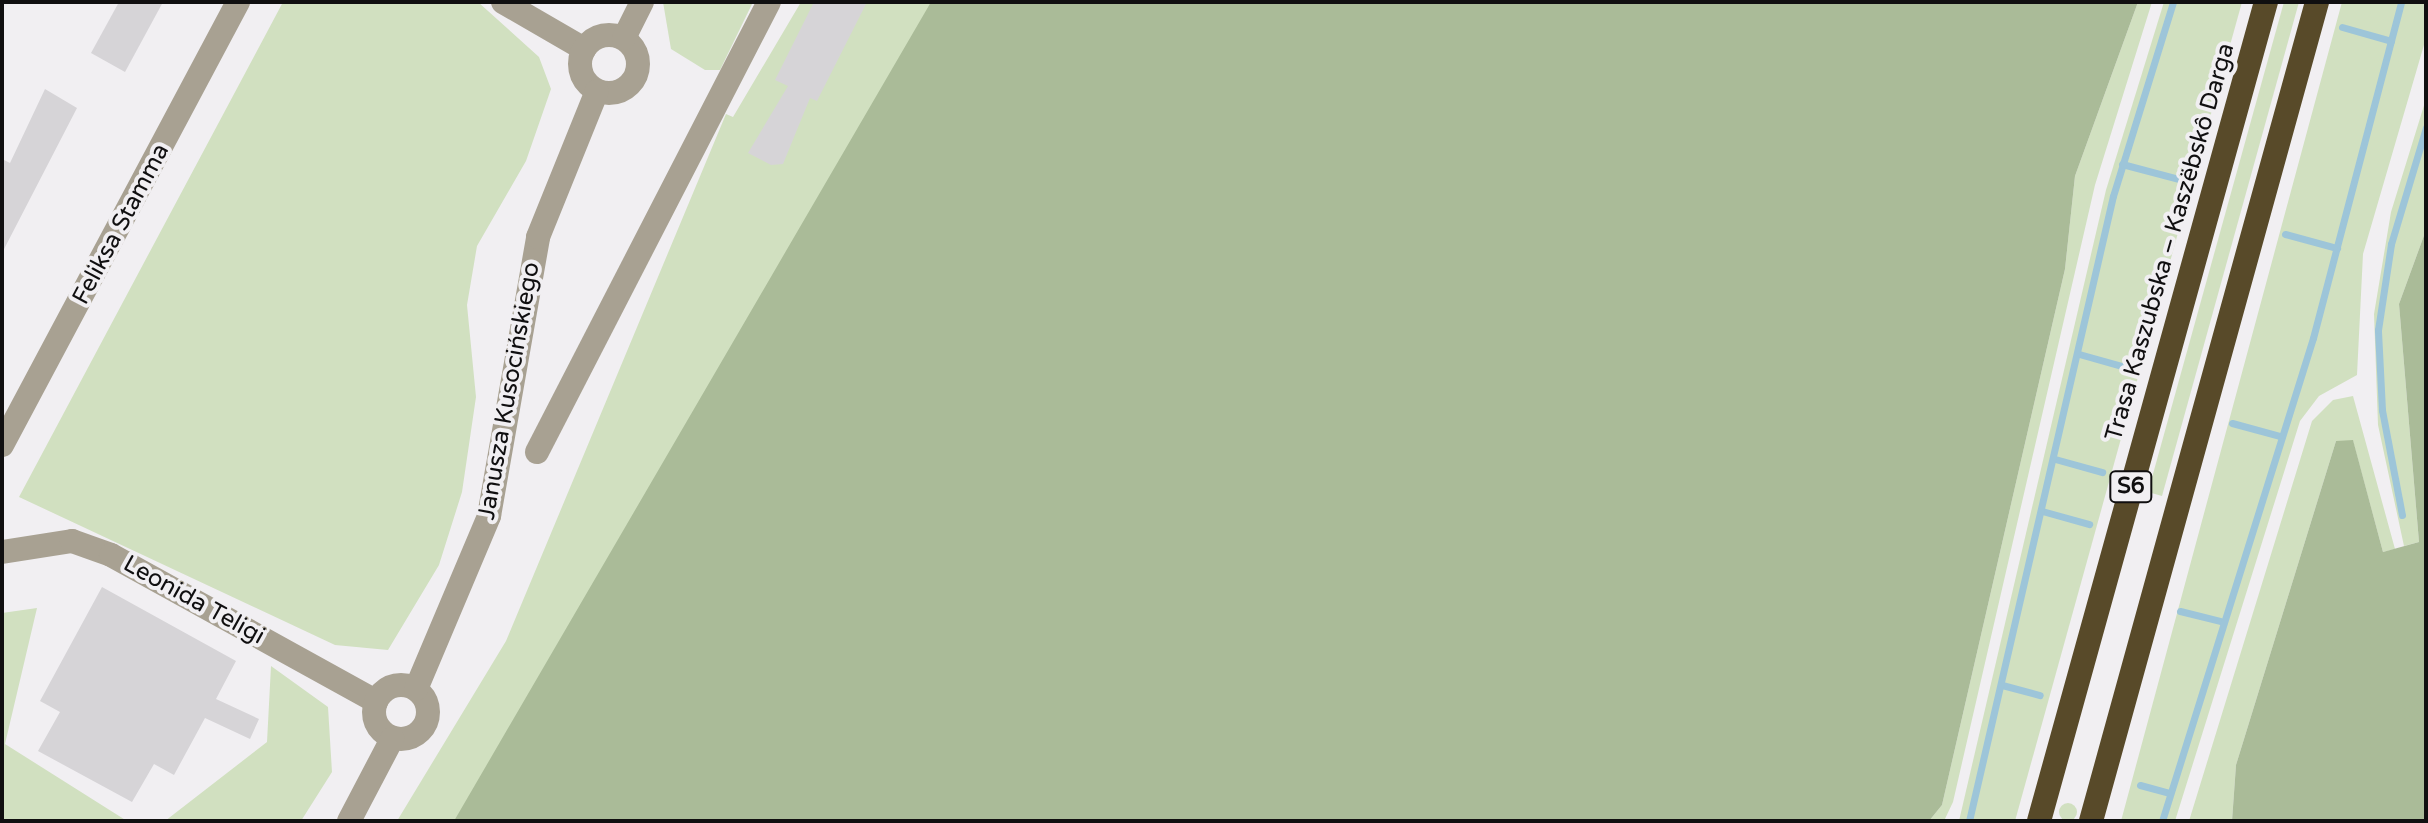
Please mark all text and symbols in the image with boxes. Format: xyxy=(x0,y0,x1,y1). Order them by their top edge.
street label: Trasa Kaszubska – Kaszëbskô Darga xyxy=(2099,40,2241,444)
street label: Feliksa Stamma xyxy=(67,139,175,309)
street label: Janusza Kusocińskiego xyxy=(472,260,546,522)
road number: S6 xyxy=(2109,469,2153,505)
street label: Leonida Teligi xyxy=(118,549,270,651)

